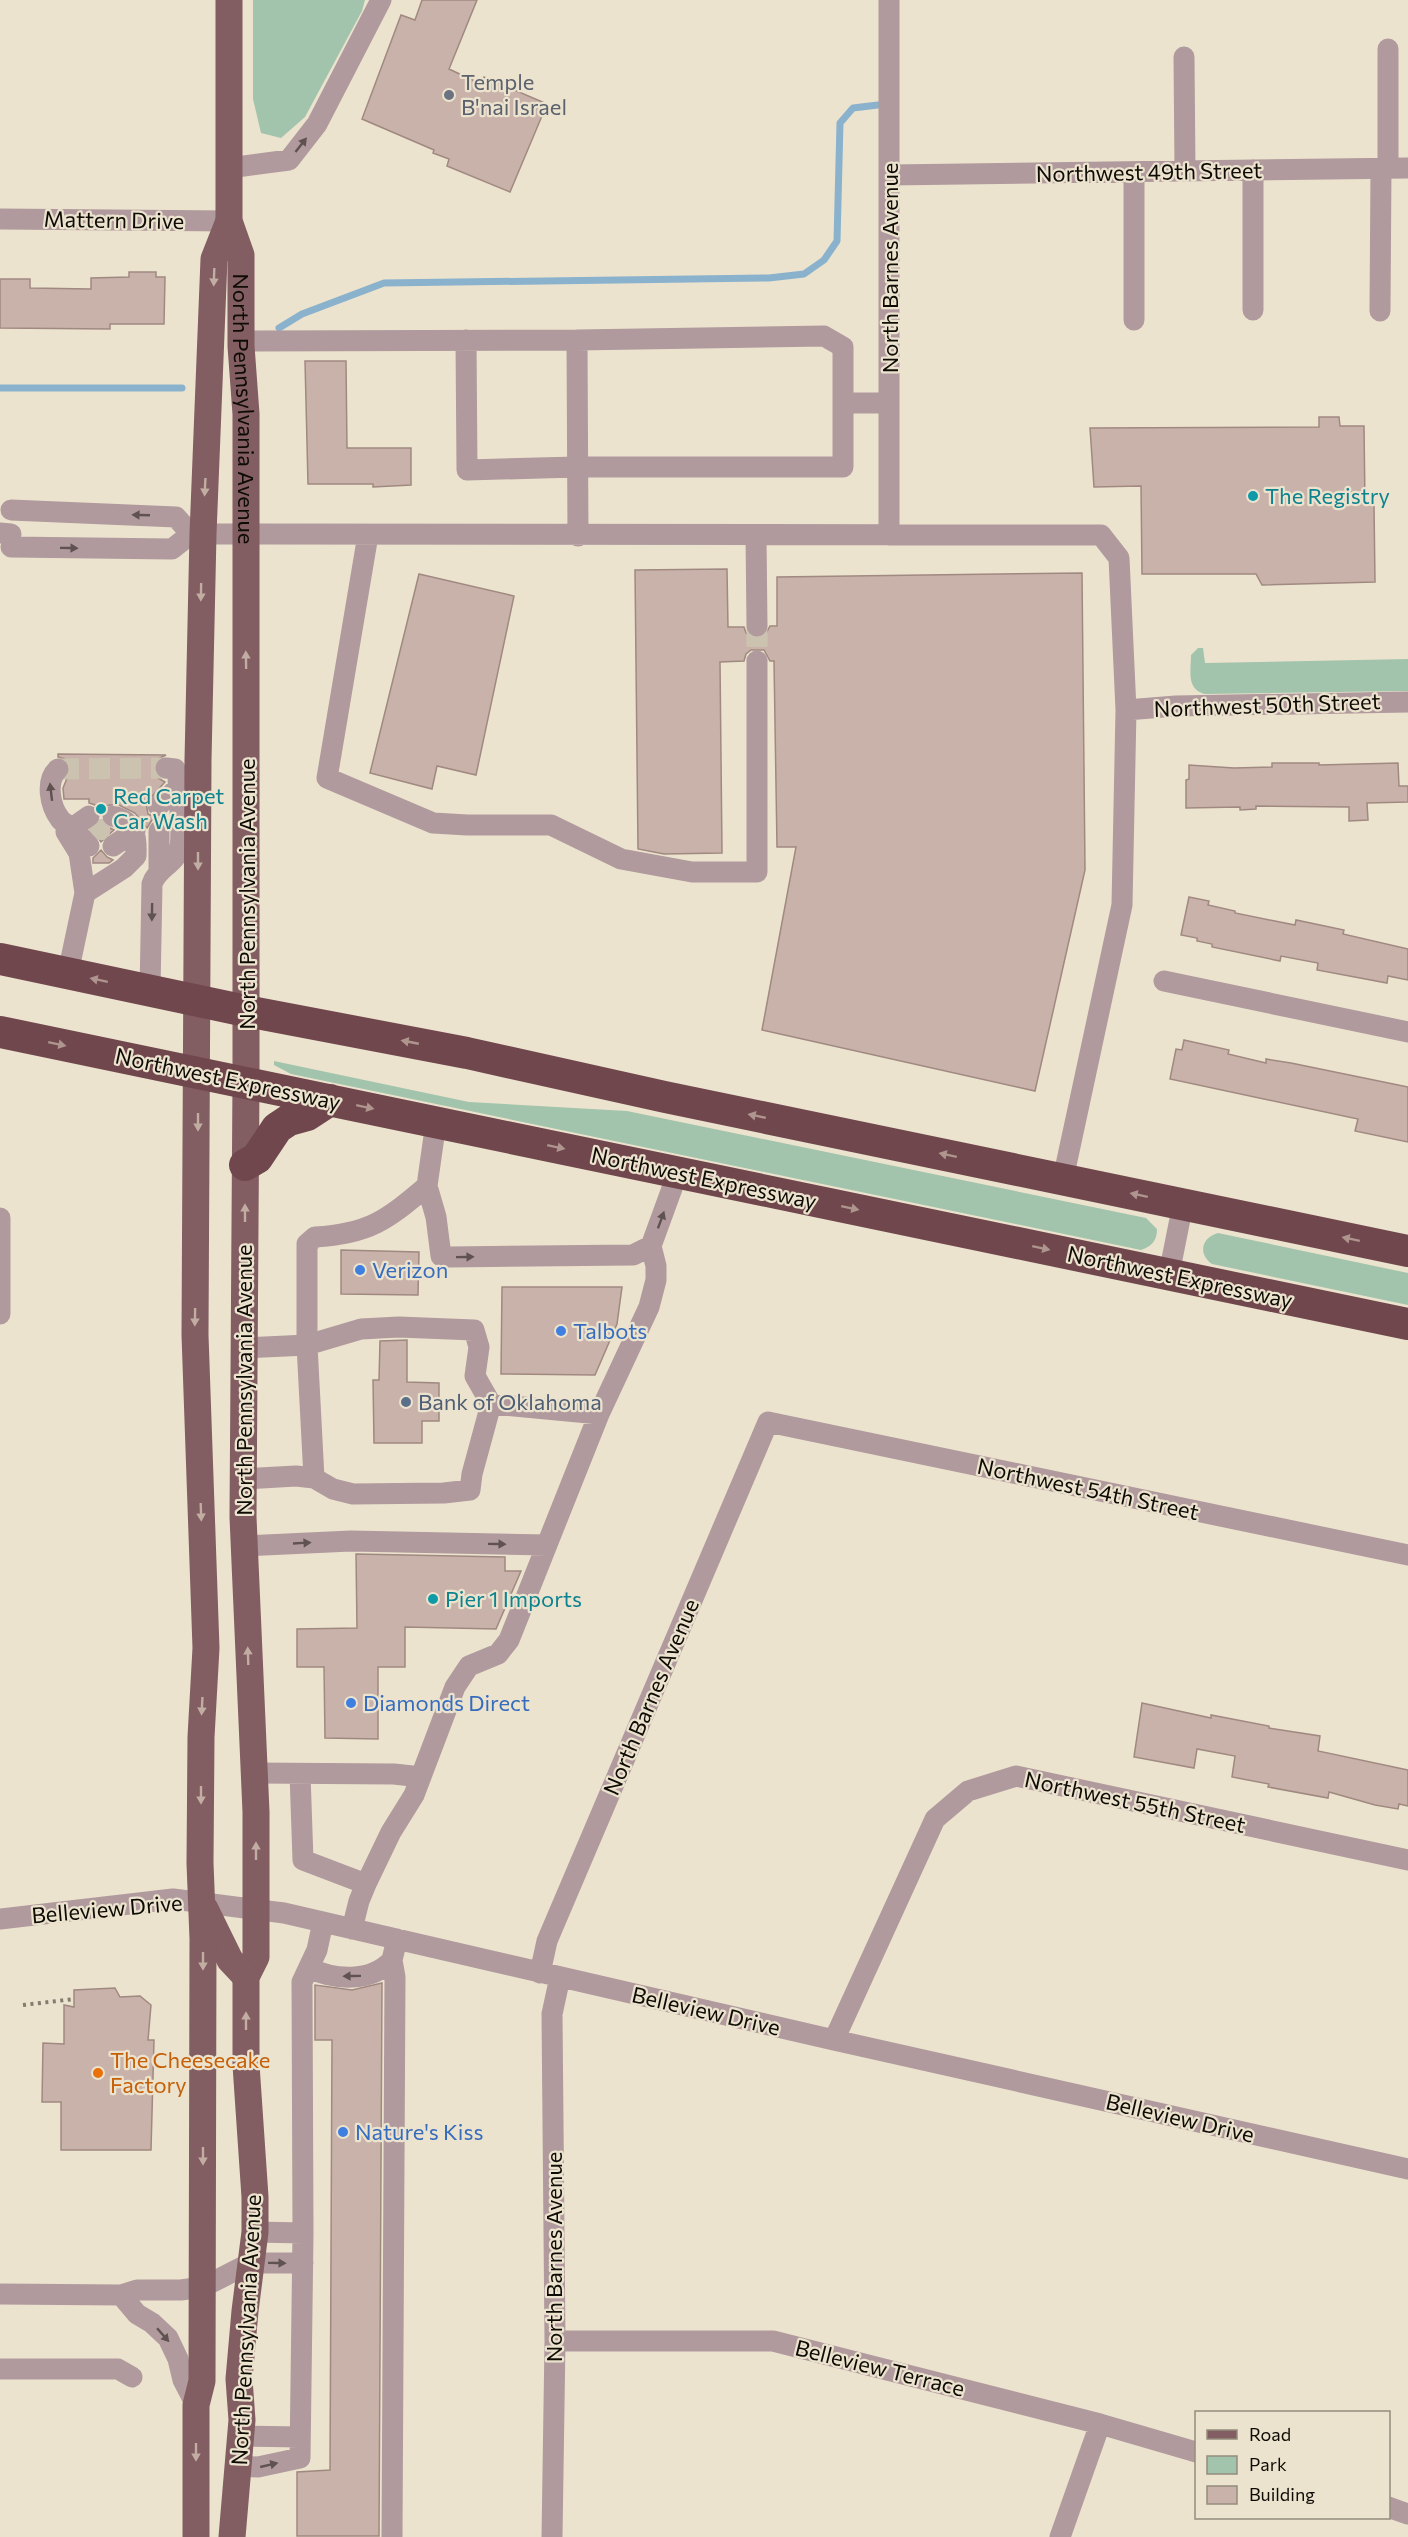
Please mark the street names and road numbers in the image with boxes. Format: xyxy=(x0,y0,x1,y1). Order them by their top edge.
street label: Northwest 49th Street xyxy=(1036,156,1262,187)
street label: North Barnes Avenue xyxy=(876,163,903,373)
street label: Mattern Drive xyxy=(43,205,185,234)
street label: North Pennsylvania Avenue xyxy=(228,273,260,544)
street label: Northwest 50th Street xyxy=(1153,687,1381,722)
street label: North Pennsylvania Avenue xyxy=(233,758,260,1030)
street label: Northwest Expressway xyxy=(113,1041,343,1116)
street label: Northwest Expressway xyxy=(589,1140,819,1215)
street label: Northwest Expressway xyxy=(1065,1239,1295,1314)
street label: North Pennsylvania Avenue xyxy=(230,1244,257,1516)
street label: Northwest 54th Street xyxy=(975,1452,1201,1525)
street label: North Barnes Avenue xyxy=(597,1595,704,1799)
street label: Northwest 55th Street xyxy=(1022,1765,1248,1838)
street label: Belleview Drive xyxy=(30,1888,184,1929)
street label: Belleview Drive xyxy=(629,1980,783,2041)
street label: Belleview Drive xyxy=(1103,2087,1257,2148)
street label: North Barnes Avenue xyxy=(540,2152,567,2362)
street label: North Pennsylvania Avenue xyxy=(225,2194,266,2466)
street label: Belleview Terrace xyxy=(793,2333,968,2402)

